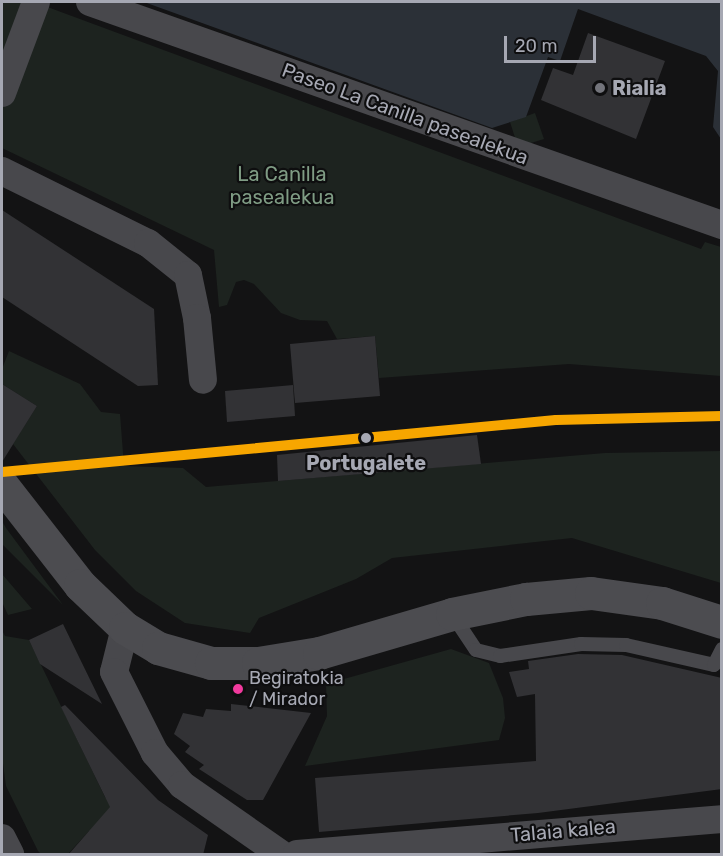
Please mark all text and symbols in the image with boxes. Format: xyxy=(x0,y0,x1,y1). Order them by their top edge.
scale bar xyxy=(507,24,598,62)
text: 20 m xyxy=(515,35,557,57)
street label: Paseo La Canilla pasealekua xyxy=(279,58,531,170)
place label: Rialia xyxy=(612,76,667,100)
marker: Rialia xyxy=(593,81,607,95)
park label: La Canilla pasealekua xyxy=(230,162,334,209)
marker: Portugalete xyxy=(355,427,377,449)
place label: Portugalete xyxy=(306,451,426,475)
place label: Begiratokia / Mirador xyxy=(249,668,344,710)
marker: Begiratokia / Mirador xyxy=(232,683,244,695)
street label: Talaia kalea xyxy=(509,814,617,848)

